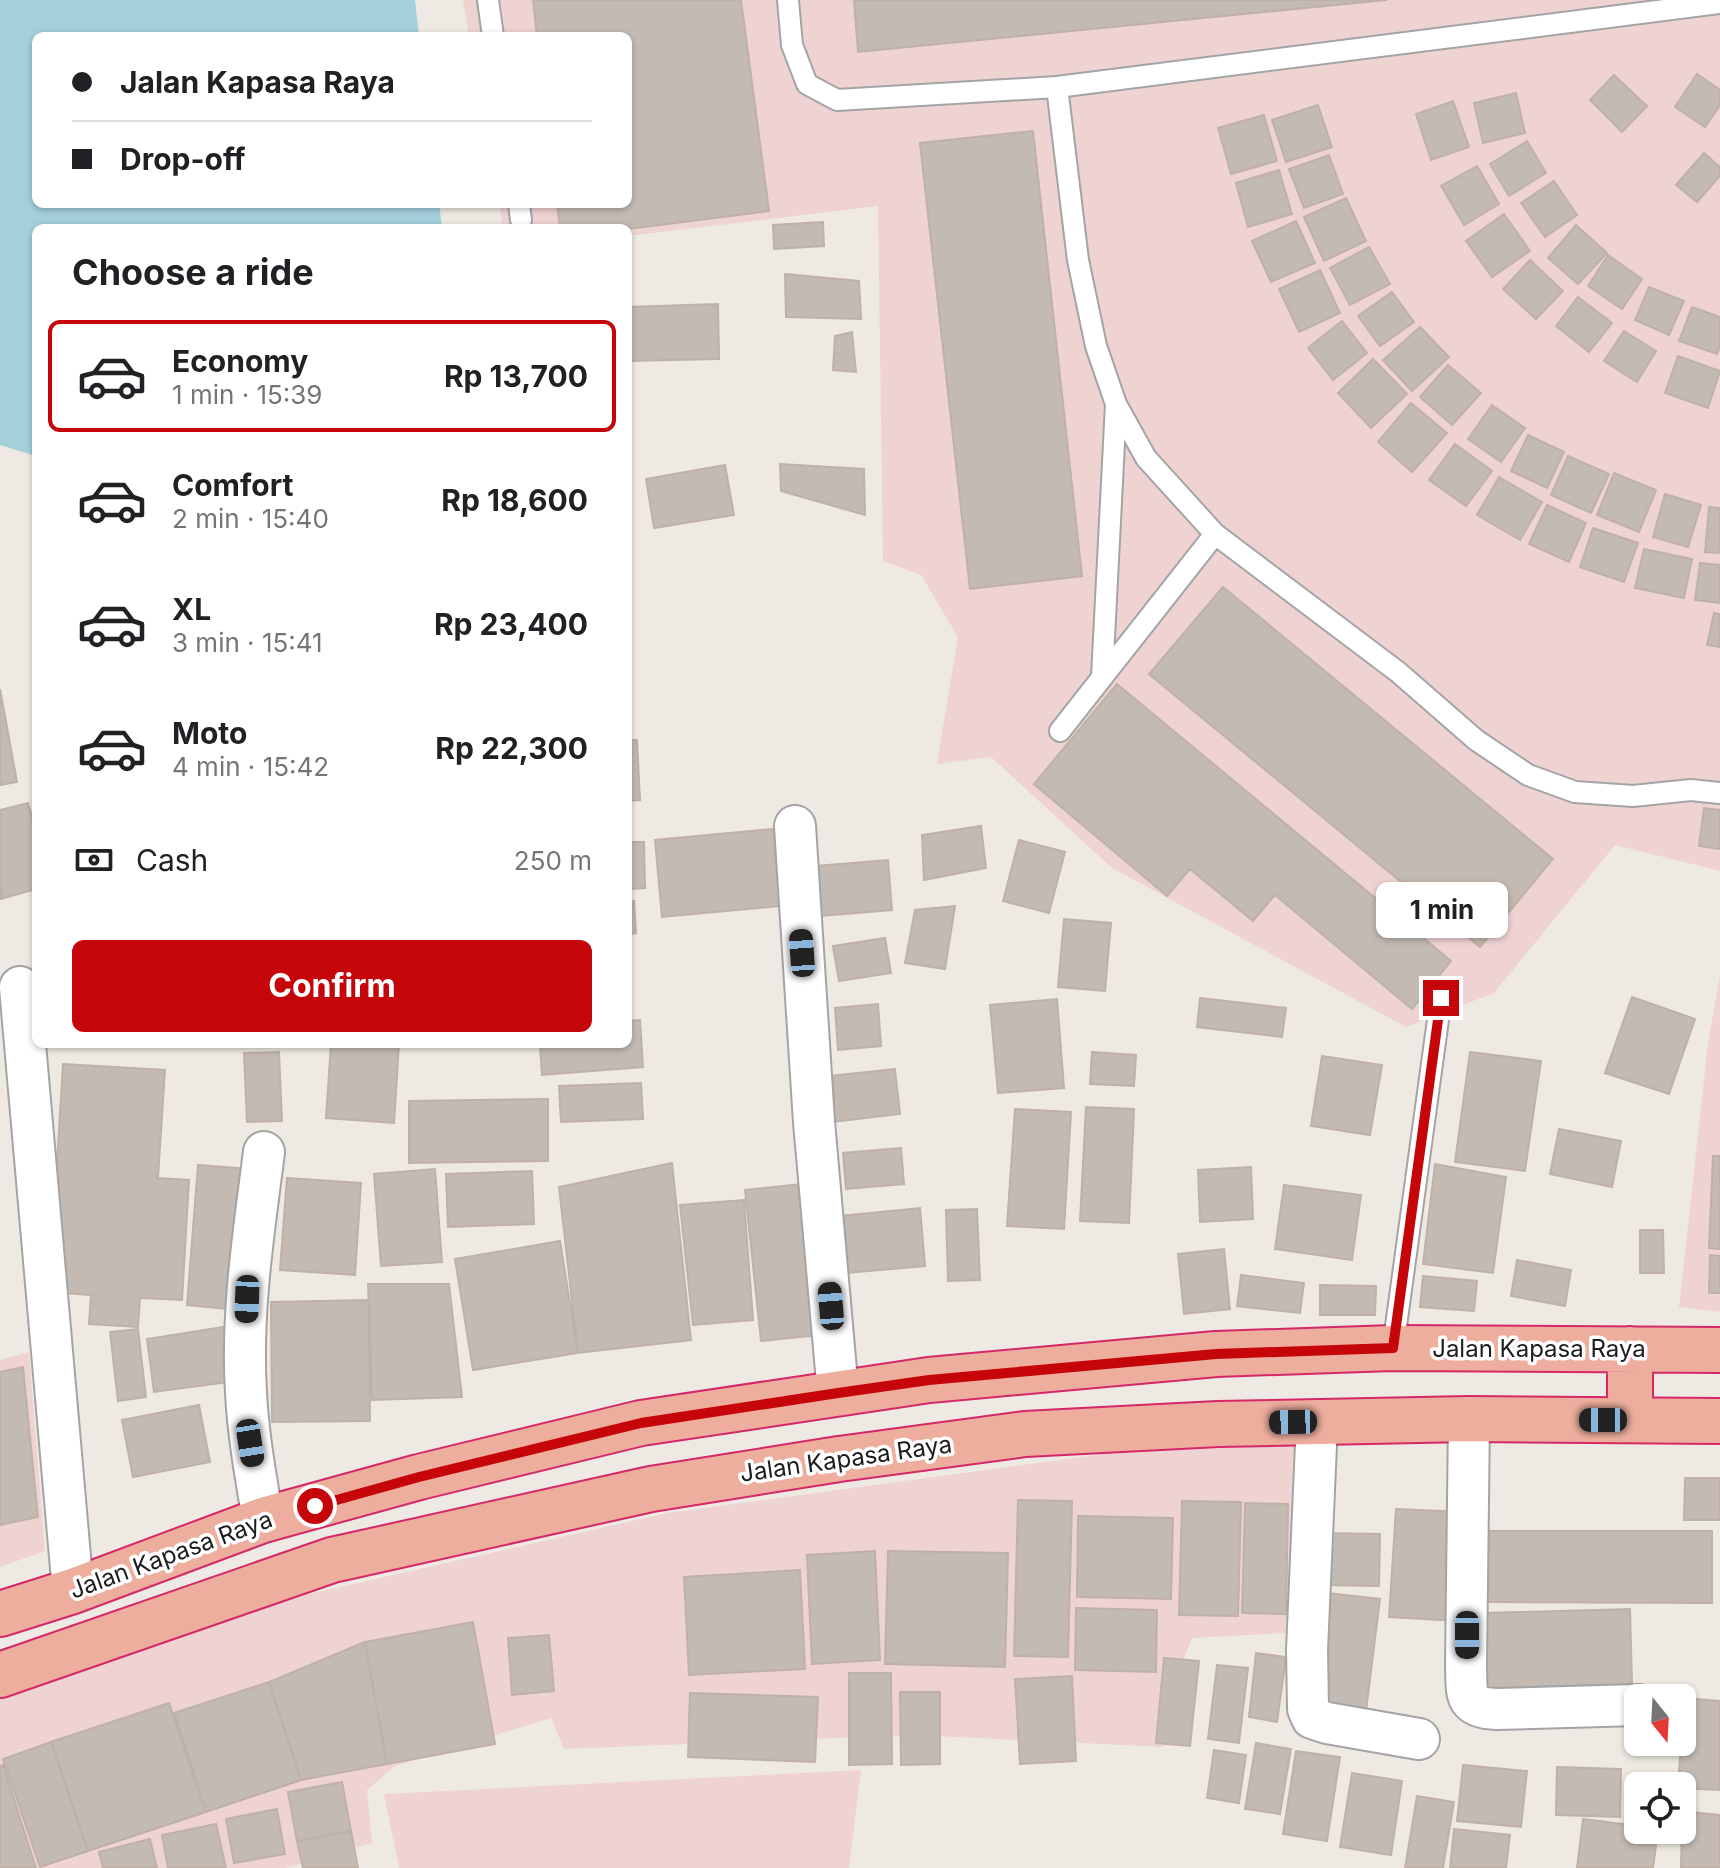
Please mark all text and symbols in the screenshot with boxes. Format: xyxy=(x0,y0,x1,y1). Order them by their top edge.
text: Jalan Kapasa Raya xyxy=(120,64,395,100)
text: Drop-off xyxy=(120,141,246,177)
text: Choose a ride xyxy=(72,250,314,294)
icon: car xyxy=(76,340,148,412)
text: Economy xyxy=(172,343,308,379)
text: Rp 13,700 xyxy=(444,358,588,394)
text: 1 min · 15:39 xyxy=(172,379,323,410)
icon: car xyxy=(76,464,148,536)
text: Comfort xyxy=(172,467,293,503)
text: Rp 18,600 xyxy=(441,482,588,518)
text: 2 min · 15:40 xyxy=(172,503,329,534)
icon: car xyxy=(76,588,148,660)
text: XL xyxy=(172,591,211,627)
text: Rp 23,400 xyxy=(434,606,588,642)
text: 3 min · 15:41 xyxy=(172,627,323,658)
icon: car xyxy=(76,712,148,784)
text: Moto xyxy=(172,715,247,751)
text: Rp 22,300 xyxy=(435,730,588,766)
text: 4 min · 15:42 xyxy=(172,751,329,782)
icon: cash xyxy=(72,838,116,882)
text: Cash xyxy=(136,842,208,878)
text: 250 m xyxy=(514,845,592,876)
callout: 1 min xyxy=(1375,882,1507,938)
text: 1 min xyxy=(1410,894,1474,925)
car xyxy=(788,928,816,978)
button: Confirm xyxy=(72,940,592,1032)
route end xyxy=(1423,980,1459,1016)
car xyxy=(234,1275,260,1323)
car xyxy=(817,1281,845,1331)
street label: Jalan Kapasa Raya xyxy=(1432,1334,1646,1363)
car xyxy=(1579,1408,1627,1432)
car xyxy=(1269,1410,1317,1434)
car xyxy=(234,1417,266,1469)
street label: Jalan Kapasa Raya xyxy=(738,1429,954,1488)
route start xyxy=(297,1488,333,1524)
street label: Jalan Kapasa Raya xyxy=(66,1504,276,1605)
car xyxy=(1455,1611,1479,1659)
north arrow xyxy=(1624,1684,1696,1756)
map controls xyxy=(1624,1684,1696,1844)
button: locate xyxy=(1624,1772,1696,1844)

